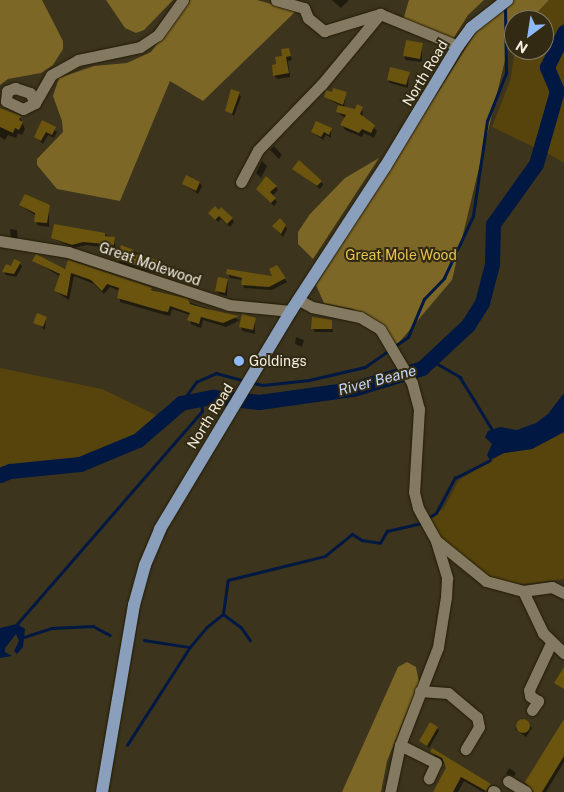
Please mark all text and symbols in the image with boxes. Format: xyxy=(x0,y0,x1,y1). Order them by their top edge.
north arrow xyxy=(504,10,554,60)
street label: North Road xyxy=(399,37,451,109)
text: N xyxy=(513,37,531,57)
street label: Great Molewood xyxy=(97,239,203,289)
park label: Great Mole Wood xyxy=(345,247,457,263)
place label: Goldings xyxy=(249,353,307,369)
marker: Goldings xyxy=(233,355,245,367)
water label: River Beane xyxy=(336,361,418,399)
street label: North Road xyxy=(183,380,237,452)

